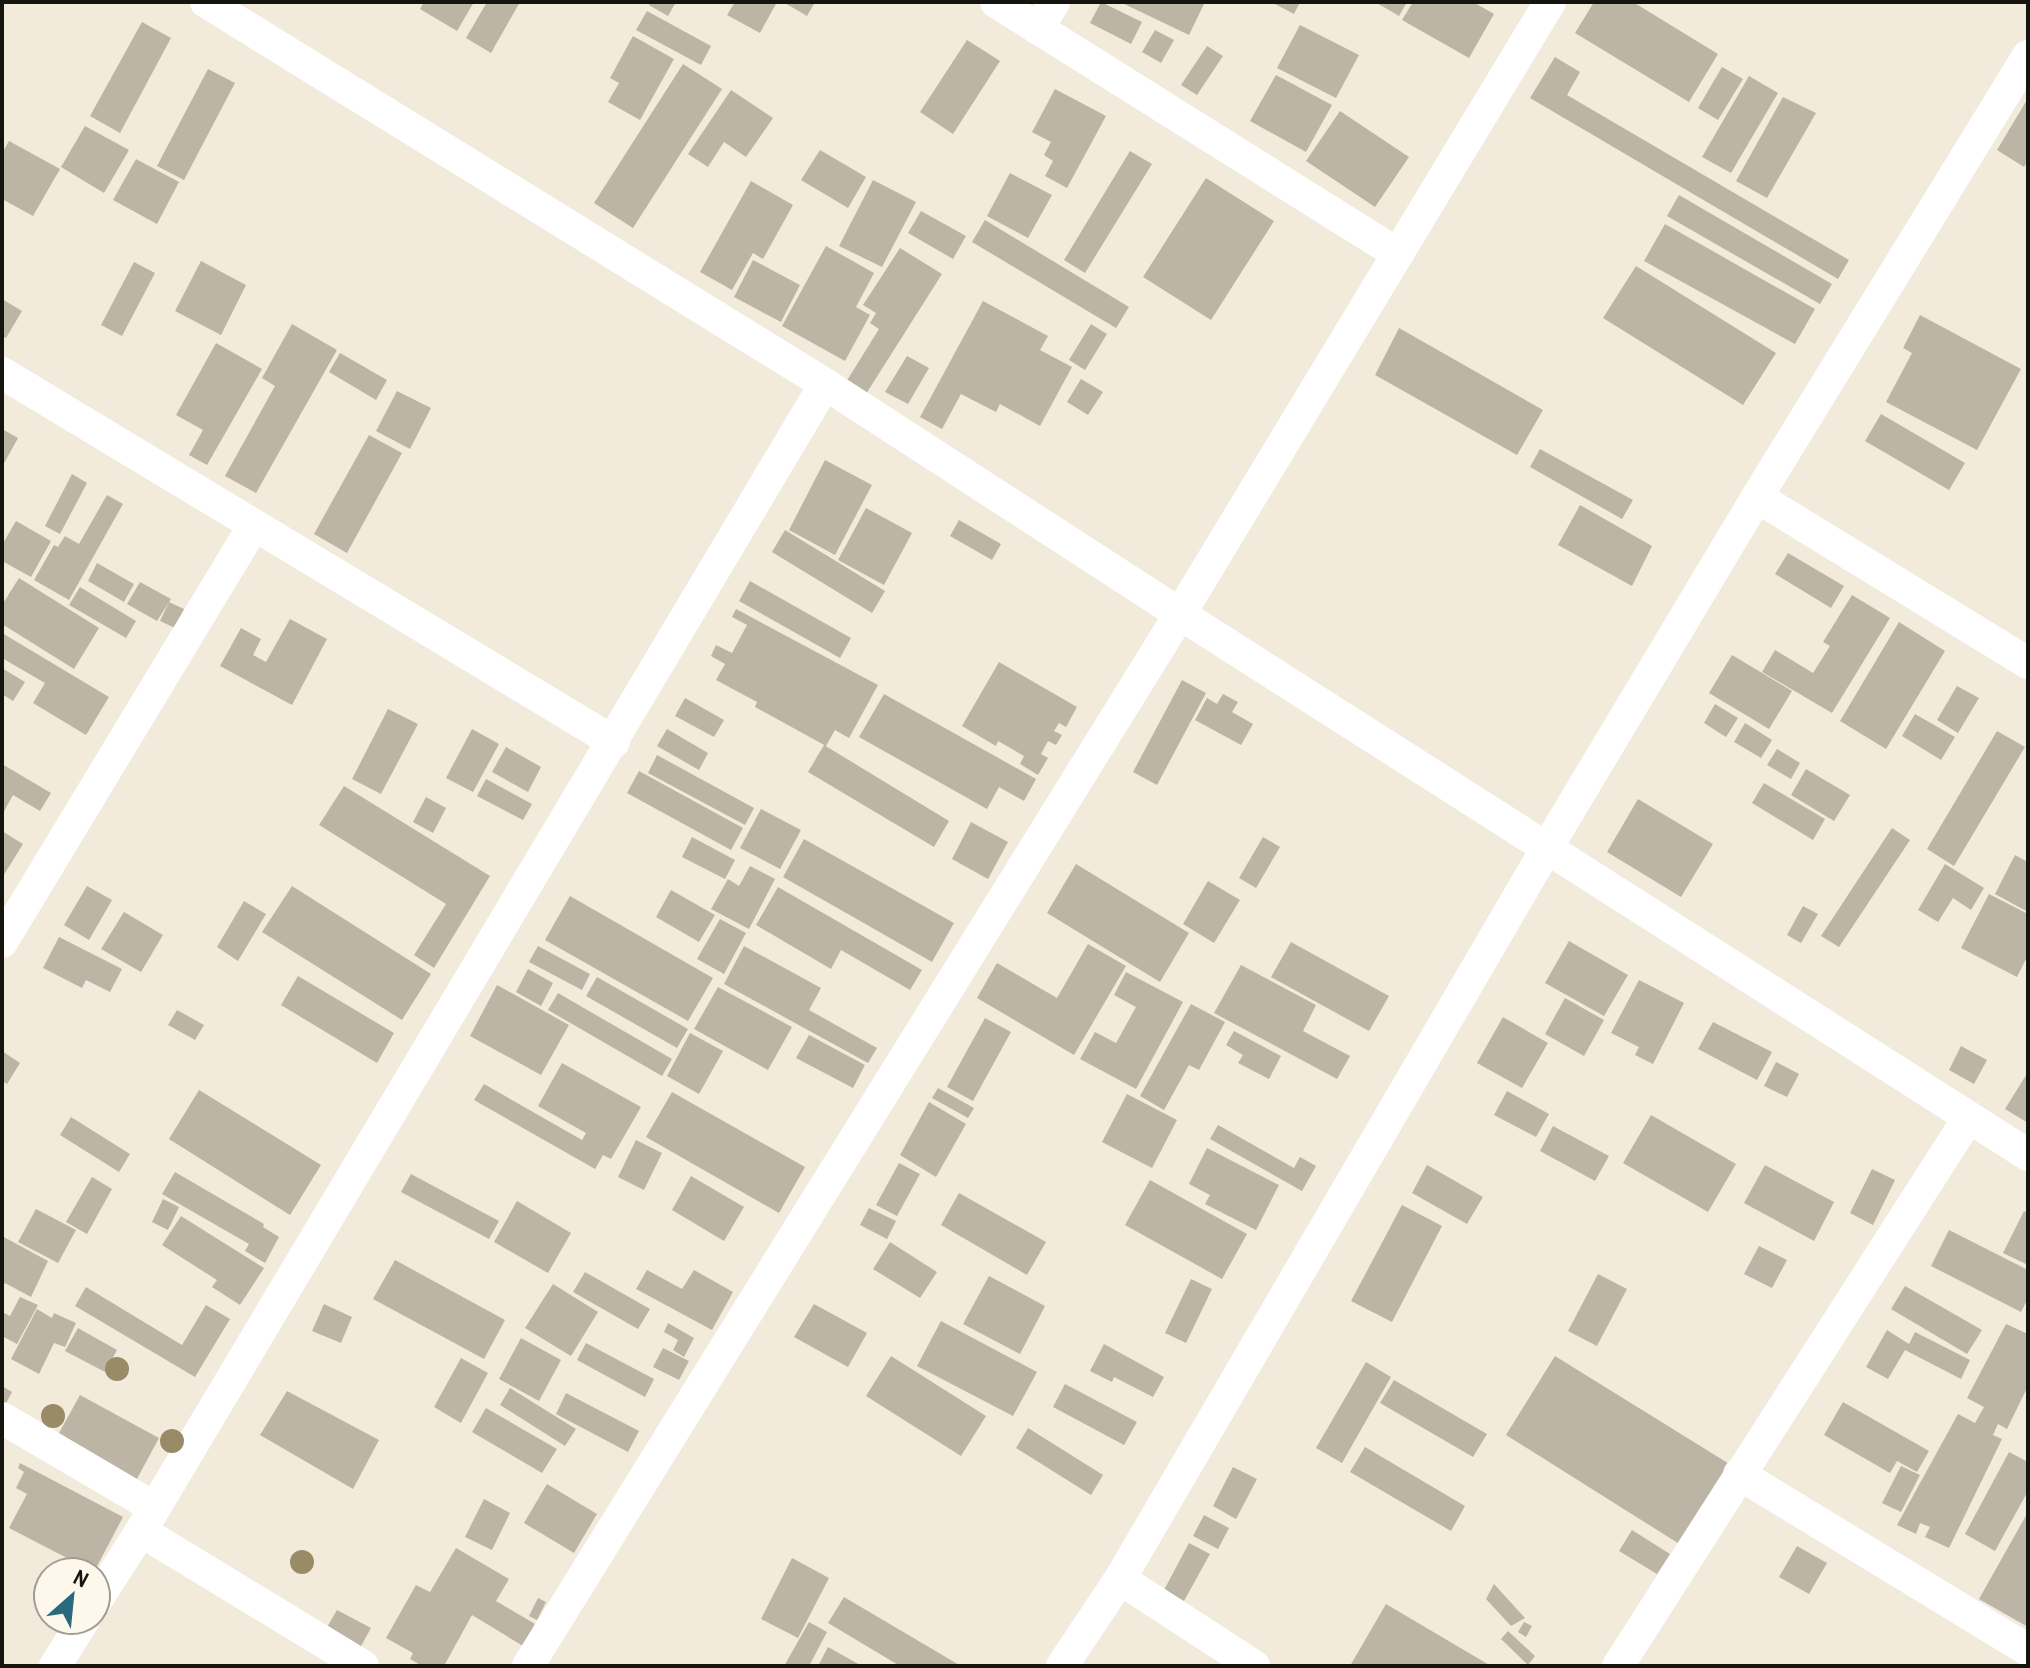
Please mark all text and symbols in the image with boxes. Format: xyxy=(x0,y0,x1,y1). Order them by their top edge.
north arrow xyxy=(32,1556,112,1636)
text: N xyxy=(68,1562,94,1595)

